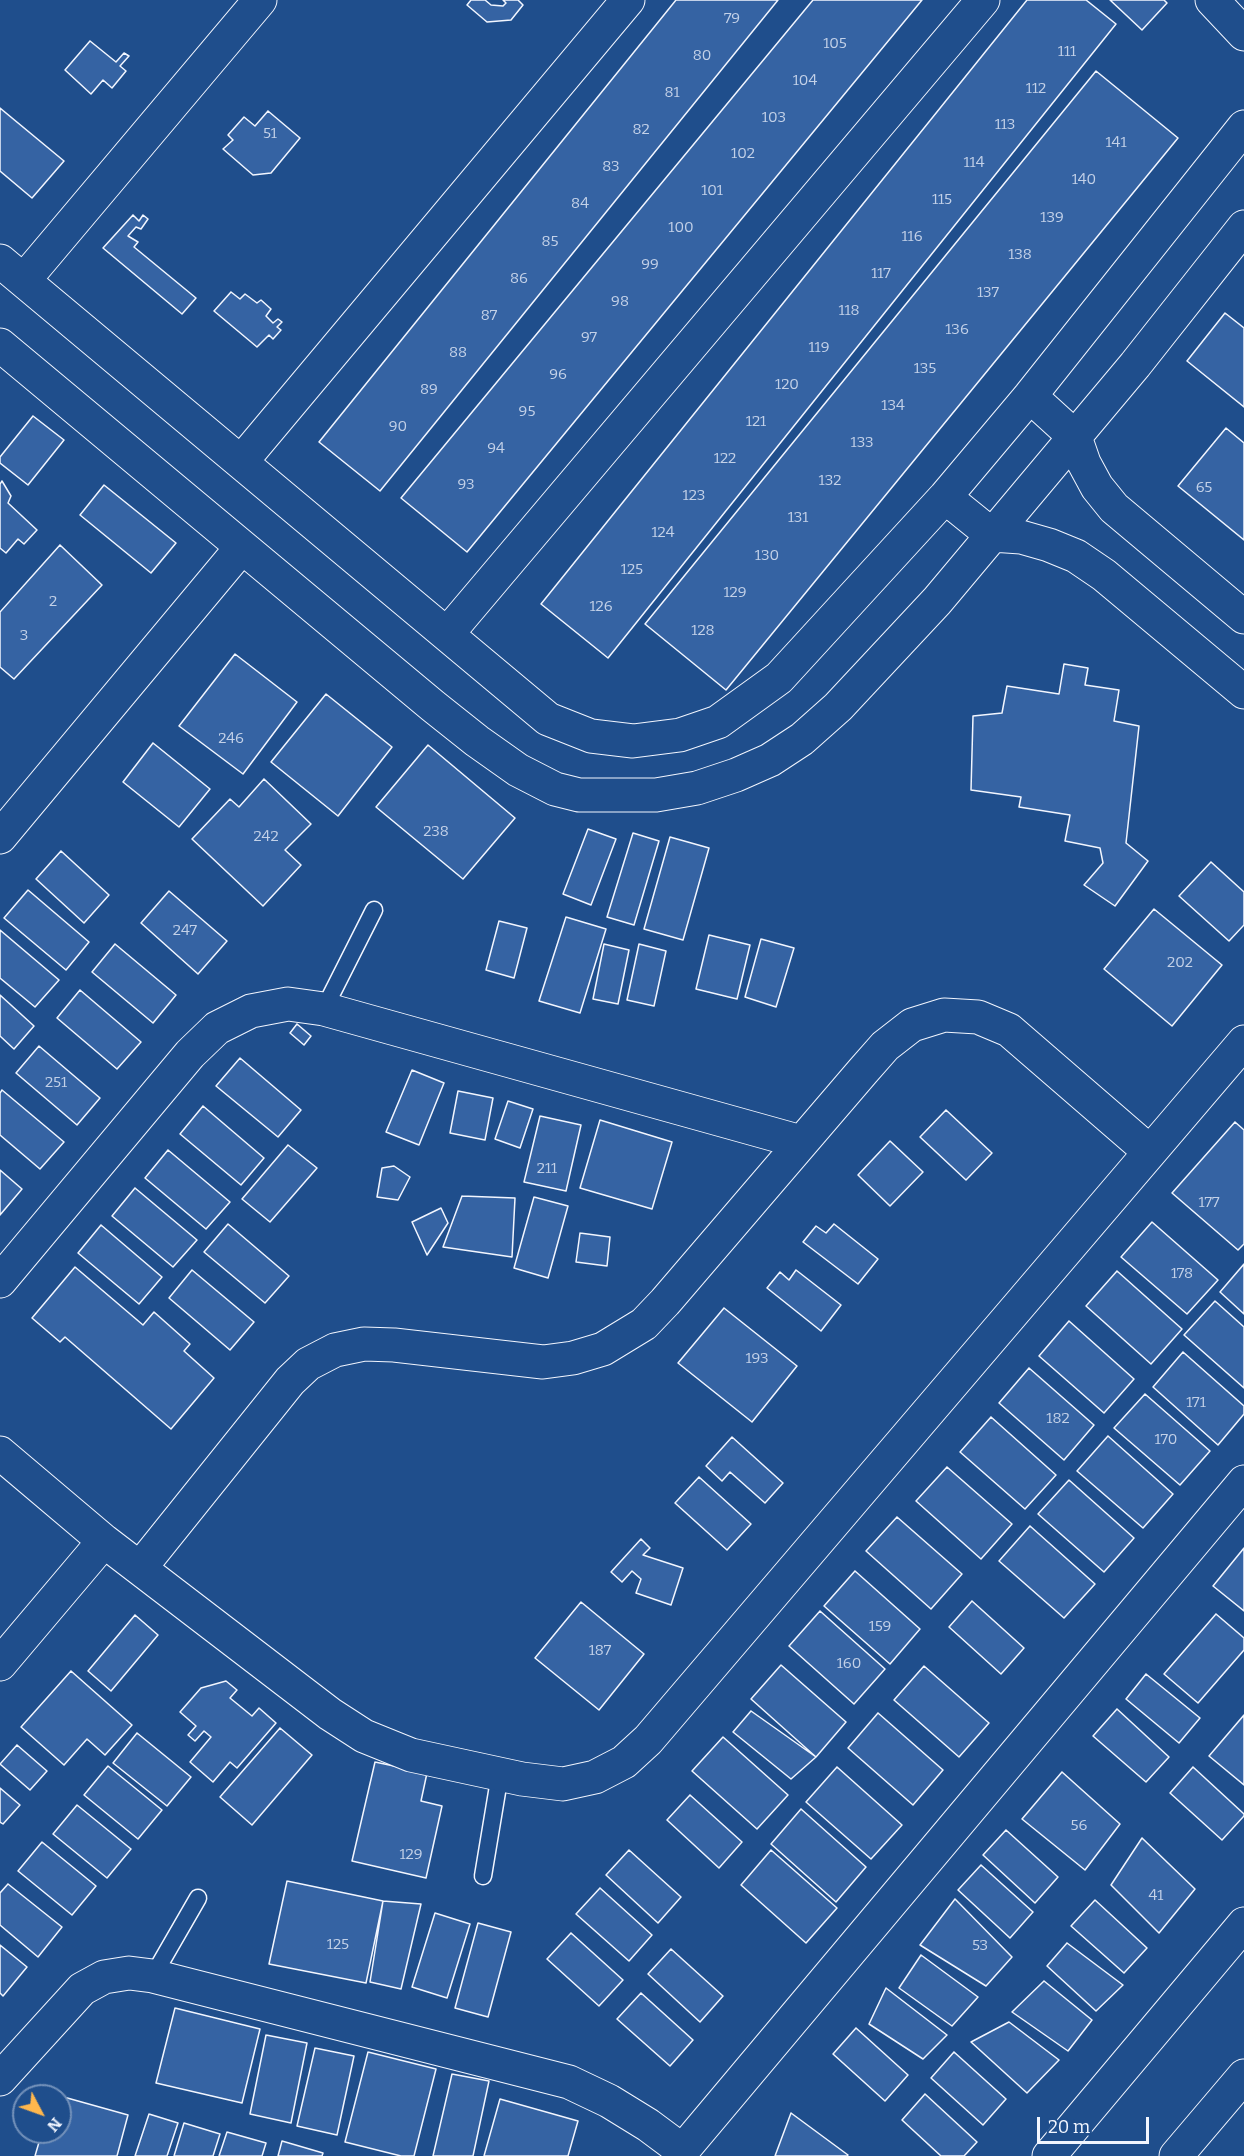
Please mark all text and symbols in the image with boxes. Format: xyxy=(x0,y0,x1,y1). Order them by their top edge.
house number: 79 xyxy=(724,10,740,28)
house number: 105 xyxy=(823,35,847,53)
house number: 111 xyxy=(1058,43,1076,61)
house number: 80 xyxy=(693,47,711,65)
house number: 104 xyxy=(793,72,817,90)
house number: 112 xyxy=(1026,80,1046,98)
house number: 81 xyxy=(664,84,680,102)
house number: 103 xyxy=(762,109,786,127)
house number: 113 xyxy=(995,116,1015,134)
house number: 82 xyxy=(632,121,650,139)
house number: 51 xyxy=(263,125,277,143)
house number: 141 xyxy=(1106,134,1126,152)
house number: 102 xyxy=(731,145,755,163)
house number: 114 xyxy=(964,154,984,172)
house number: 83 xyxy=(602,158,620,176)
house number: 140 xyxy=(1072,171,1096,189)
house number: 101 xyxy=(701,182,723,200)
house number: 115 xyxy=(932,191,952,209)
house number: 84 xyxy=(571,195,589,213)
house number: 139 xyxy=(1040,209,1064,227)
house number: 100 xyxy=(668,219,694,237)
house number: 116 xyxy=(902,228,922,246)
house number: 85 xyxy=(541,233,559,251)
house number: 138 xyxy=(1008,246,1032,264)
house number: 99 xyxy=(641,256,659,274)
house number: 117 xyxy=(871,265,891,283)
house number: 86 xyxy=(510,270,528,288)
house number: 137 xyxy=(977,284,999,302)
house number: 98 xyxy=(611,293,629,311)
house number: 118 xyxy=(838,302,860,320)
house number: 87 xyxy=(481,307,497,325)
house number: 136 xyxy=(945,321,969,339)
house number: 97 xyxy=(581,329,597,347)
house number: 119 xyxy=(809,339,829,357)
house number: 88 xyxy=(449,344,467,362)
house number: 135 xyxy=(914,360,936,378)
house number: 96 xyxy=(549,366,567,384)
house number: 120 xyxy=(775,376,799,394)
house number: 89 xyxy=(420,381,438,399)
house number: 134 xyxy=(881,397,905,415)
house number: 95 xyxy=(519,403,535,421)
house number: 121 xyxy=(746,413,766,431)
house number: 90 xyxy=(389,418,407,436)
house number: 133 xyxy=(851,434,873,452)
house number: 94 xyxy=(487,440,505,458)
house number: 122 xyxy=(714,450,736,468)
house number: 132 xyxy=(819,472,841,490)
house number: 93 xyxy=(457,476,475,494)
house number: 65 xyxy=(1196,479,1212,497)
house number: 123 xyxy=(683,487,705,505)
house number: 131 xyxy=(788,509,808,527)
house number: 124 xyxy=(651,524,675,542)
house number: 130 xyxy=(755,547,779,565)
house number: 125 xyxy=(621,561,643,579)
house number: 129 xyxy=(723,584,747,602)
house number: 2 xyxy=(49,593,57,611)
house number: 126 xyxy=(589,598,613,616)
house number: 128 xyxy=(691,622,715,640)
house number: 3 xyxy=(20,627,28,645)
house number: 246 xyxy=(218,730,244,748)
house number: 238 xyxy=(423,823,449,841)
house number: 242 xyxy=(253,828,279,846)
house number: 247 xyxy=(173,922,197,940)
house number: 202 xyxy=(1167,954,1193,972)
house number: 251 xyxy=(45,1074,67,1092)
house number: 211 xyxy=(537,1160,557,1178)
house number: 177 xyxy=(1198,1194,1220,1212)
house number: 178 xyxy=(1171,1265,1193,1283)
house number: 193 xyxy=(745,1350,769,1368)
house number: 171 xyxy=(1186,1394,1206,1412)
house number: 182 xyxy=(1046,1410,1070,1428)
house number: 170 xyxy=(1155,1431,1177,1449)
house number: 159 xyxy=(869,1618,891,1636)
house number: 187 xyxy=(589,1642,611,1660)
house number: 160 xyxy=(837,1655,861,1673)
house number: 56 xyxy=(1071,1817,1087,1835)
house number: 129 xyxy=(399,1846,423,1864)
house number: 41 xyxy=(1149,1887,1163,1905)
house number: 125 xyxy=(327,1936,349,1954)
house number: 53 xyxy=(972,1937,988,1955)
north arrow xyxy=(12,2084,72,2144)
scale bar xyxy=(1040,2105,1152,2143)
text: N xyxy=(43,2114,66,2136)
text: 20 m xyxy=(1048,2116,1090,2138)

